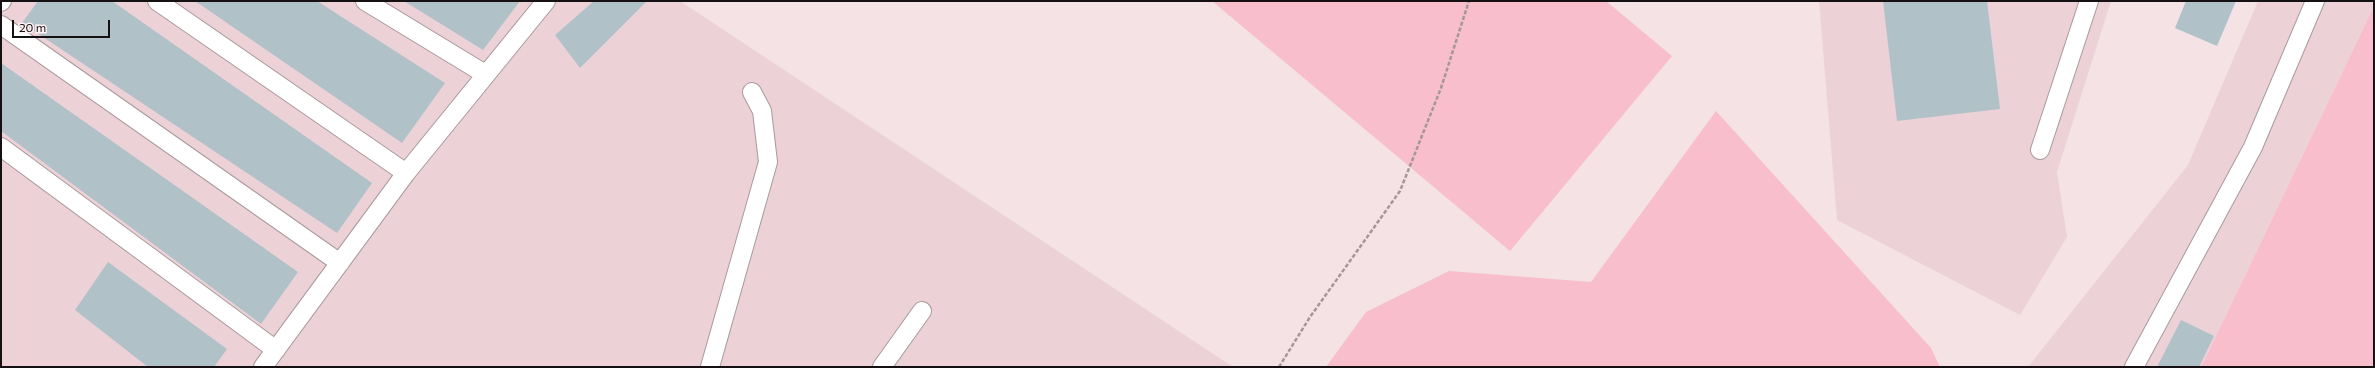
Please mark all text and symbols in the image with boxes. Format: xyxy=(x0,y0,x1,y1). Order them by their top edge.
scale bar xyxy=(14,12,112,38)
text: 20 m xyxy=(19,20,46,34)

